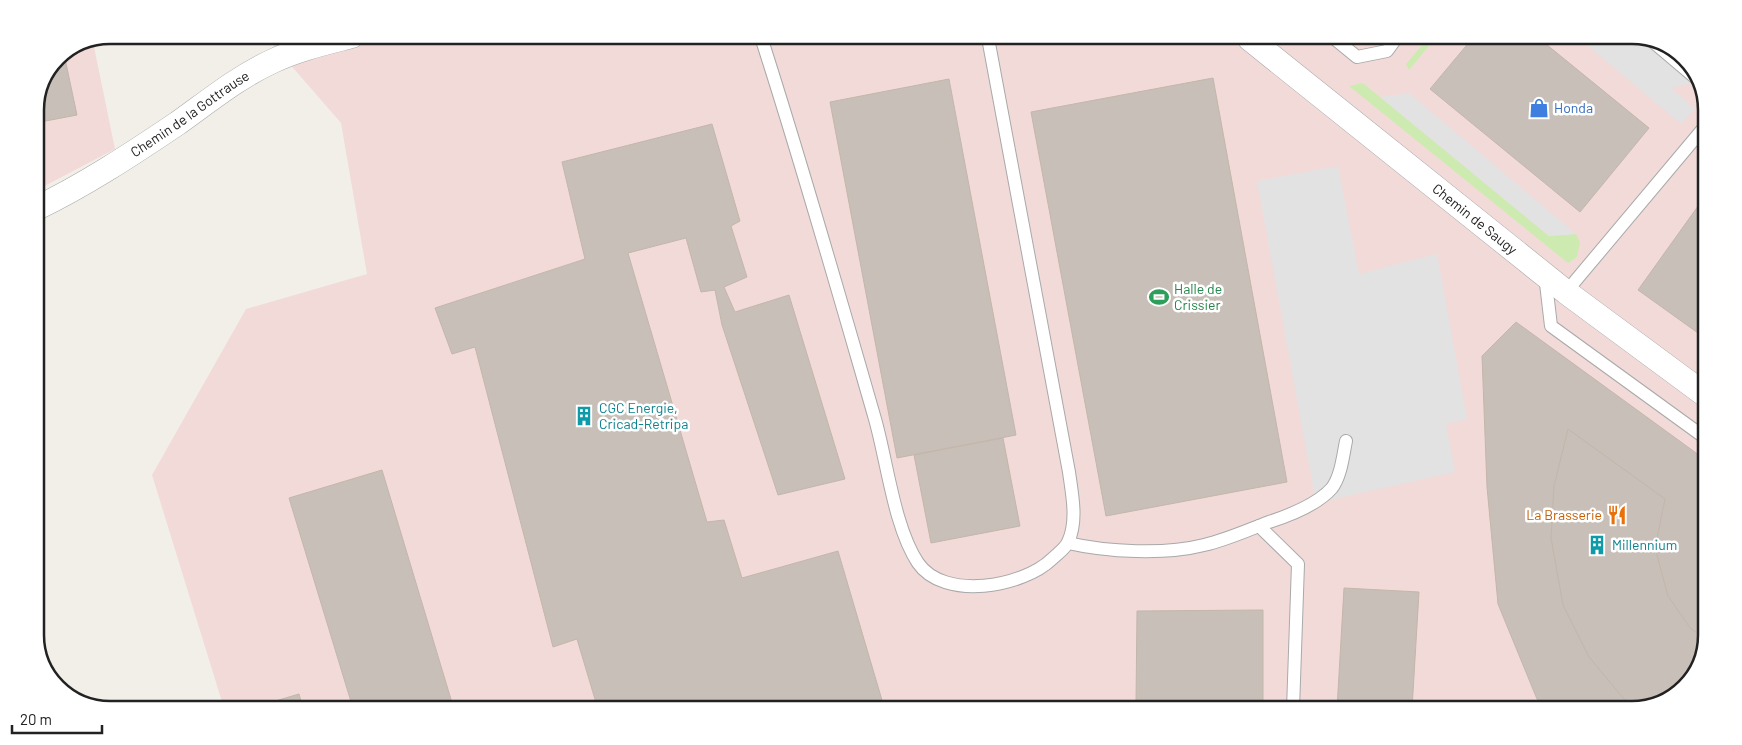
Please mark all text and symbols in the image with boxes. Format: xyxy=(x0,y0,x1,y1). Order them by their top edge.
street label: Chemin de la Gottrause xyxy=(127,67,252,160)
shop icon: Honda xyxy=(1528,97,1550,119)
place label: Honda xyxy=(1554,99,1593,116)
street label: Chemin de Saugy xyxy=(1429,180,1521,258)
place label: Halle de Crissier xyxy=(1174,280,1222,313)
sports icon: Halle de Crissier xyxy=(1148,286,1170,308)
place label: CGC Energie, Cricad-Retripa xyxy=(599,399,688,432)
building icon: CGC Energie, Cricad-Retripa xyxy=(573,405,595,427)
restaurant icon: La Brasserie xyxy=(1606,504,1628,526)
place label: La Brasserie xyxy=(1526,506,1602,523)
building icon: Millennium xyxy=(1586,534,1608,556)
place label: Millennium xyxy=(1612,536,1677,553)
scale bar xyxy=(12,702,102,734)
text: 20 m xyxy=(20,710,52,728)

